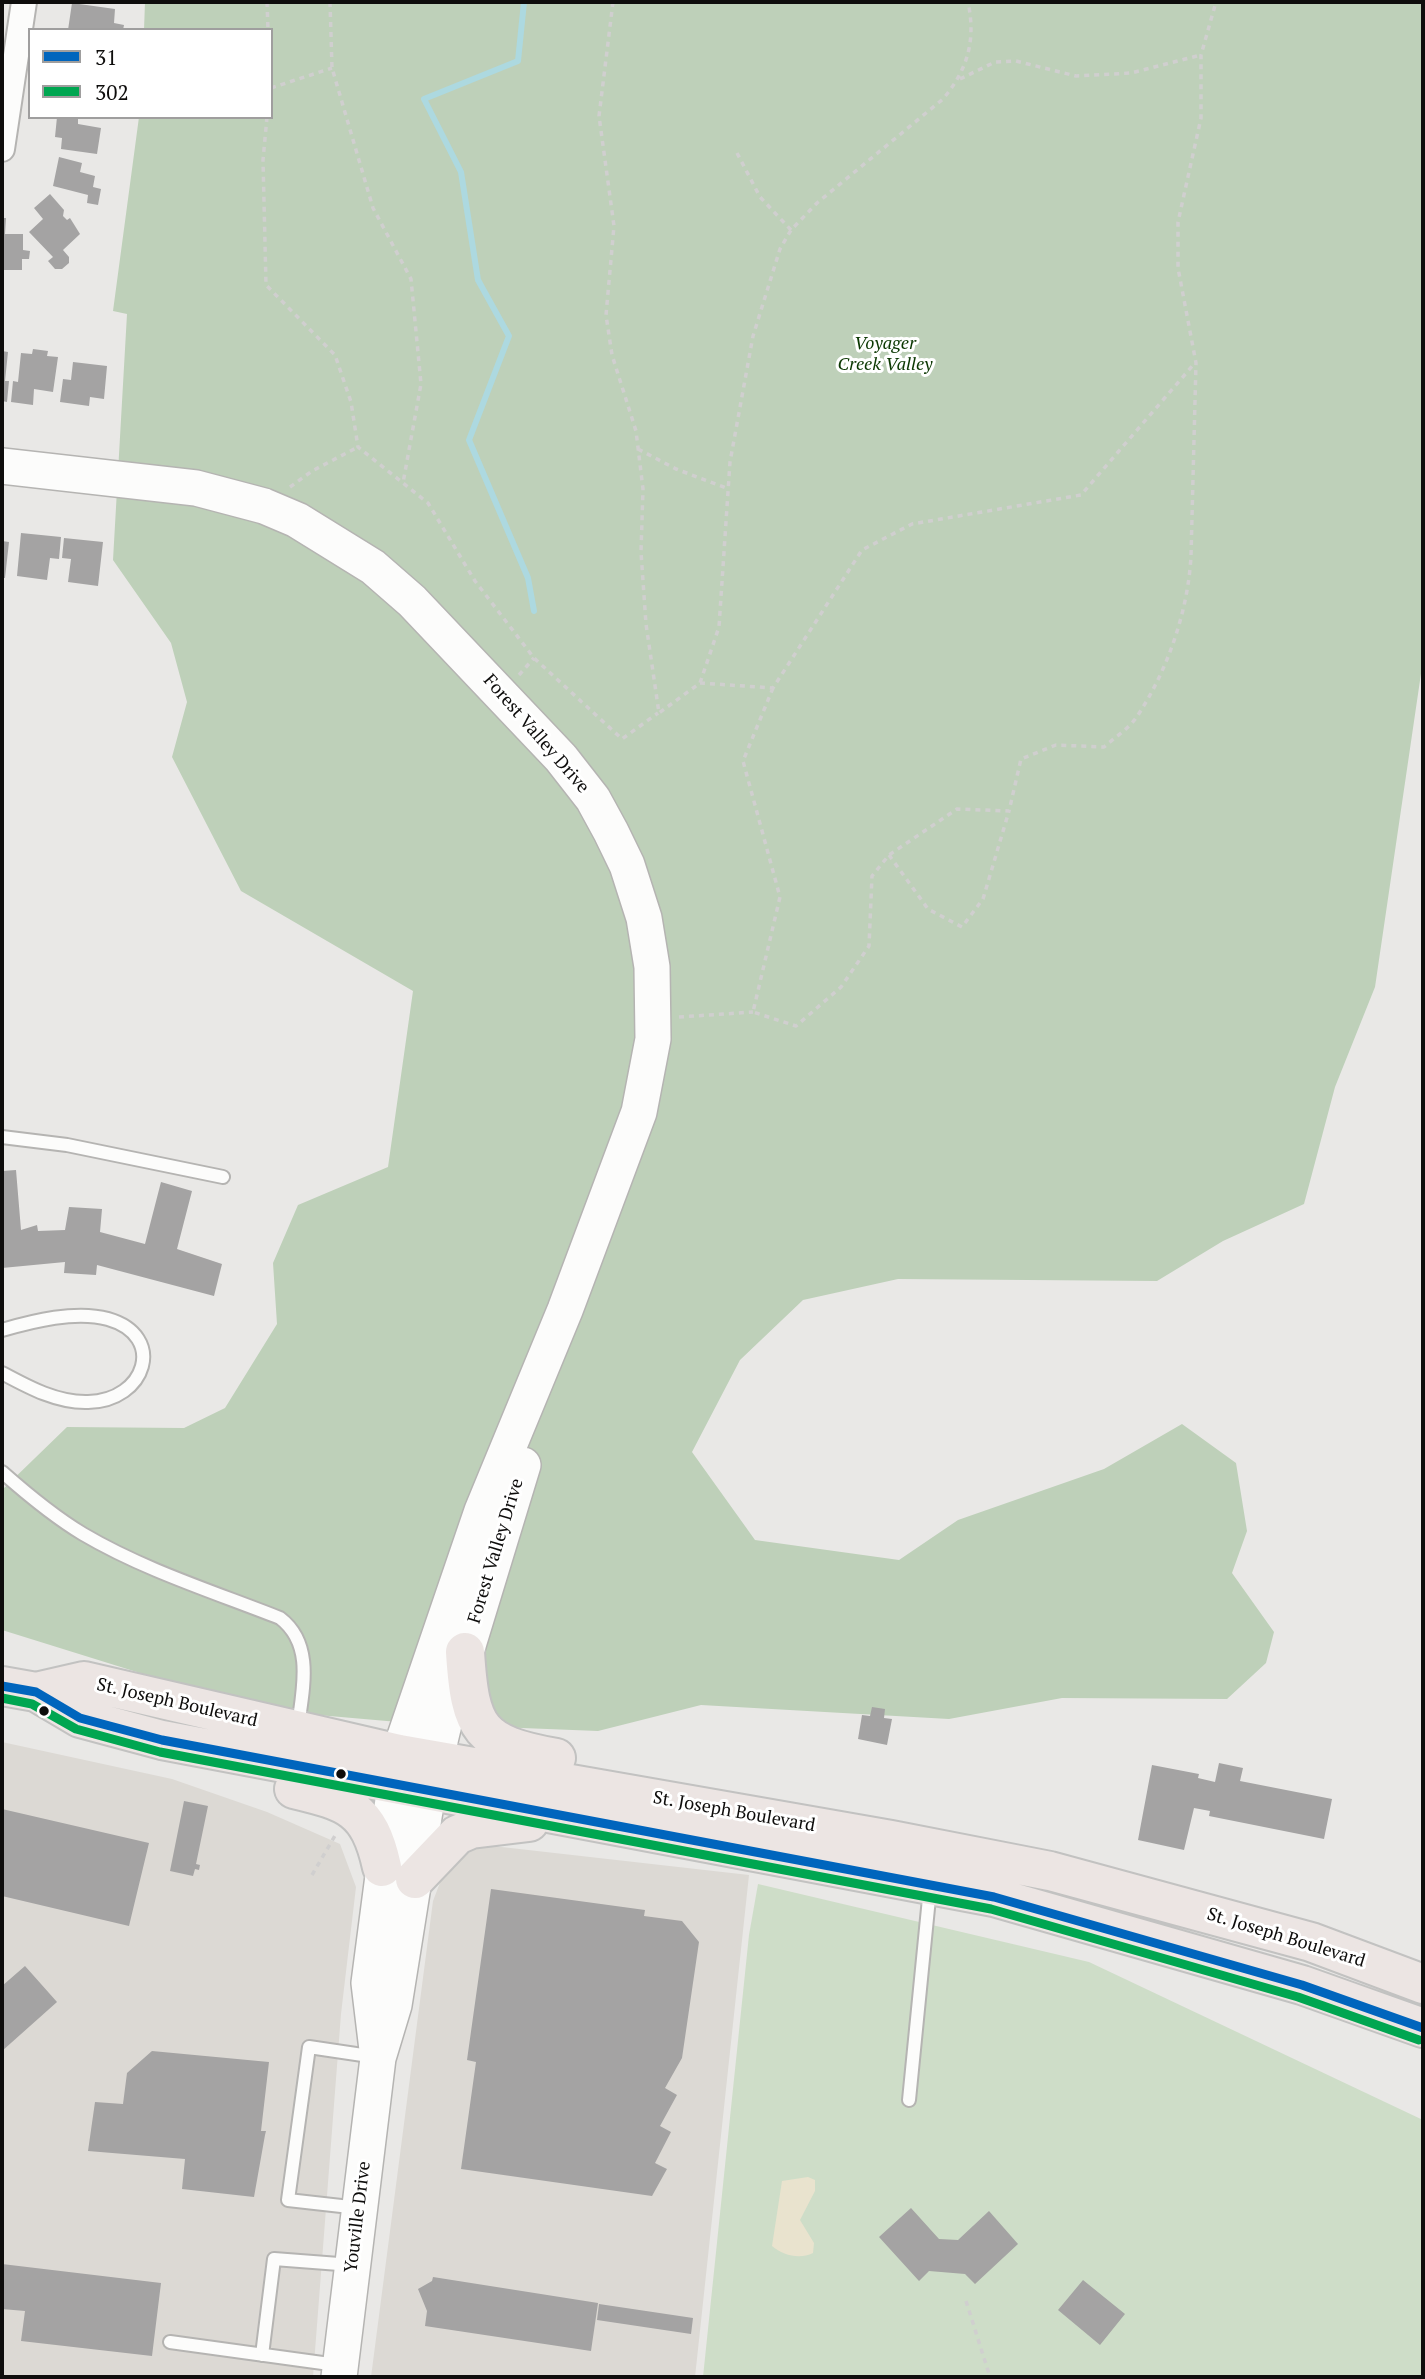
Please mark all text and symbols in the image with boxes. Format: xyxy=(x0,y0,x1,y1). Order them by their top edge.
legend xyxy=(28,28,273,119)
text: 31 xyxy=(95,43,117,71)
text: 302 xyxy=(95,78,129,106)
park label: Voyager Creek Valley xyxy=(838,333,932,376)
street label: Forest Valley Drive xyxy=(478,670,594,798)
street label: Forest Valley Drive xyxy=(464,1476,528,1626)
street label: St. Joseph Boulevard xyxy=(94,1674,260,1732)
unlabelled marker xyxy=(37,1704,51,1718)
unlabelled marker xyxy=(334,1767,348,1781)
street label: St. Joseph Boulevard xyxy=(651,1787,817,1837)
street label: St. Joseph Boulevard xyxy=(1204,1904,1368,1972)
street label: Youville Drive xyxy=(340,2160,376,2274)

